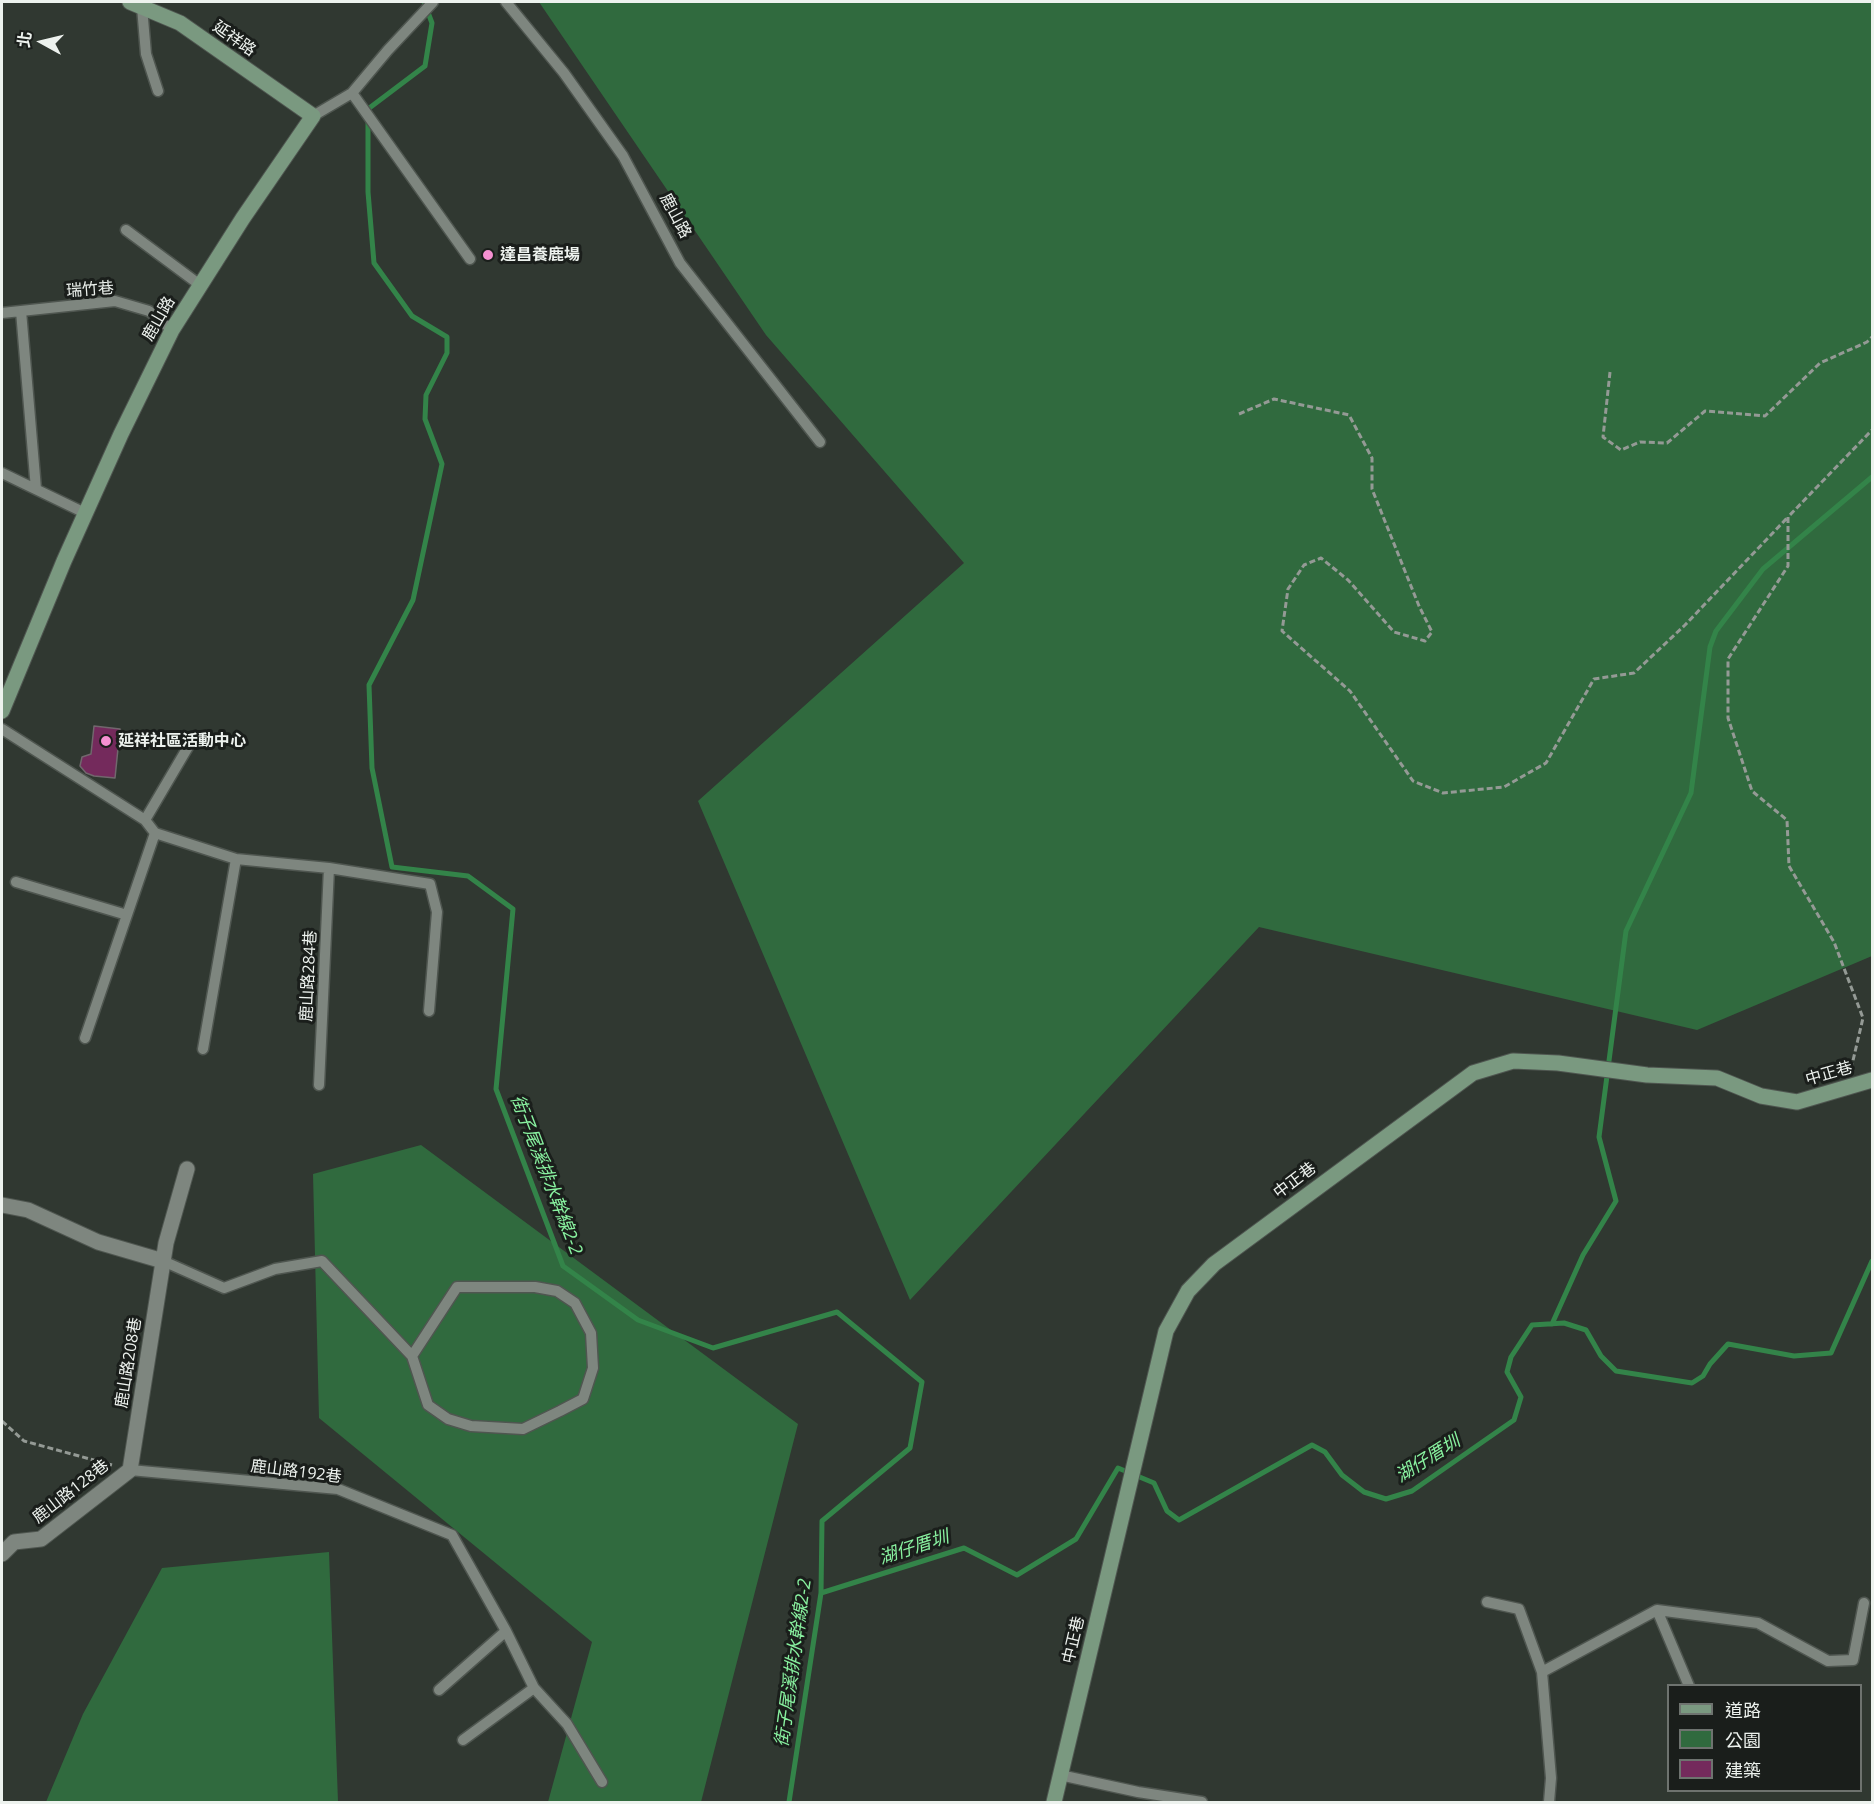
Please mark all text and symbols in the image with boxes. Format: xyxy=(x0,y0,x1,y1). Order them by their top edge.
north arrow xyxy=(12,12,72,72)
street label: 延祥路 xyxy=(209,17,259,61)
text: 北 xyxy=(12,30,36,49)
street label: 鹿山路 xyxy=(655,190,695,242)
place label: 達昌養鹿場 xyxy=(500,245,580,265)
marker: 達昌養鹿場 xyxy=(481,248,495,262)
street label: 瑞竹巷 xyxy=(65,279,115,301)
street label: 鹿山路 xyxy=(139,293,179,345)
place label: 延祥社區活動中心 xyxy=(118,731,246,751)
marker: 延祥社區活動中心 xyxy=(99,734,113,748)
street label: 鹿山路284巷 xyxy=(297,930,321,1022)
street label: 中正巷 xyxy=(1803,1058,1855,1090)
water label: 街子尾溪排水幹線2-2 xyxy=(506,1092,586,1258)
street label: 中正巷 xyxy=(1270,1159,1320,1203)
street label: 鹿山路208巷 xyxy=(112,1316,146,1410)
water label: 湖仔厝圳 xyxy=(1392,1431,1464,1487)
street label: 鹿山路128巷 xyxy=(29,1456,113,1528)
street label: 鹿山路192巷 xyxy=(249,1457,343,1487)
water label: 湖仔厝圳 xyxy=(876,1527,952,1569)
water label: 街子尾溪排水幹線2-2 xyxy=(772,1578,816,1748)
street label: 中正巷 xyxy=(1059,1614,1089,1666)
legend xyxy=(1667,1684,1862,1792)
text: 道路 xyxy=(1725,1698,1761,1722)
text: 公園 xyxy=(1725,1728,1761,1752)
text: 建築 xyxy=(1725,1758,1761,1782)

